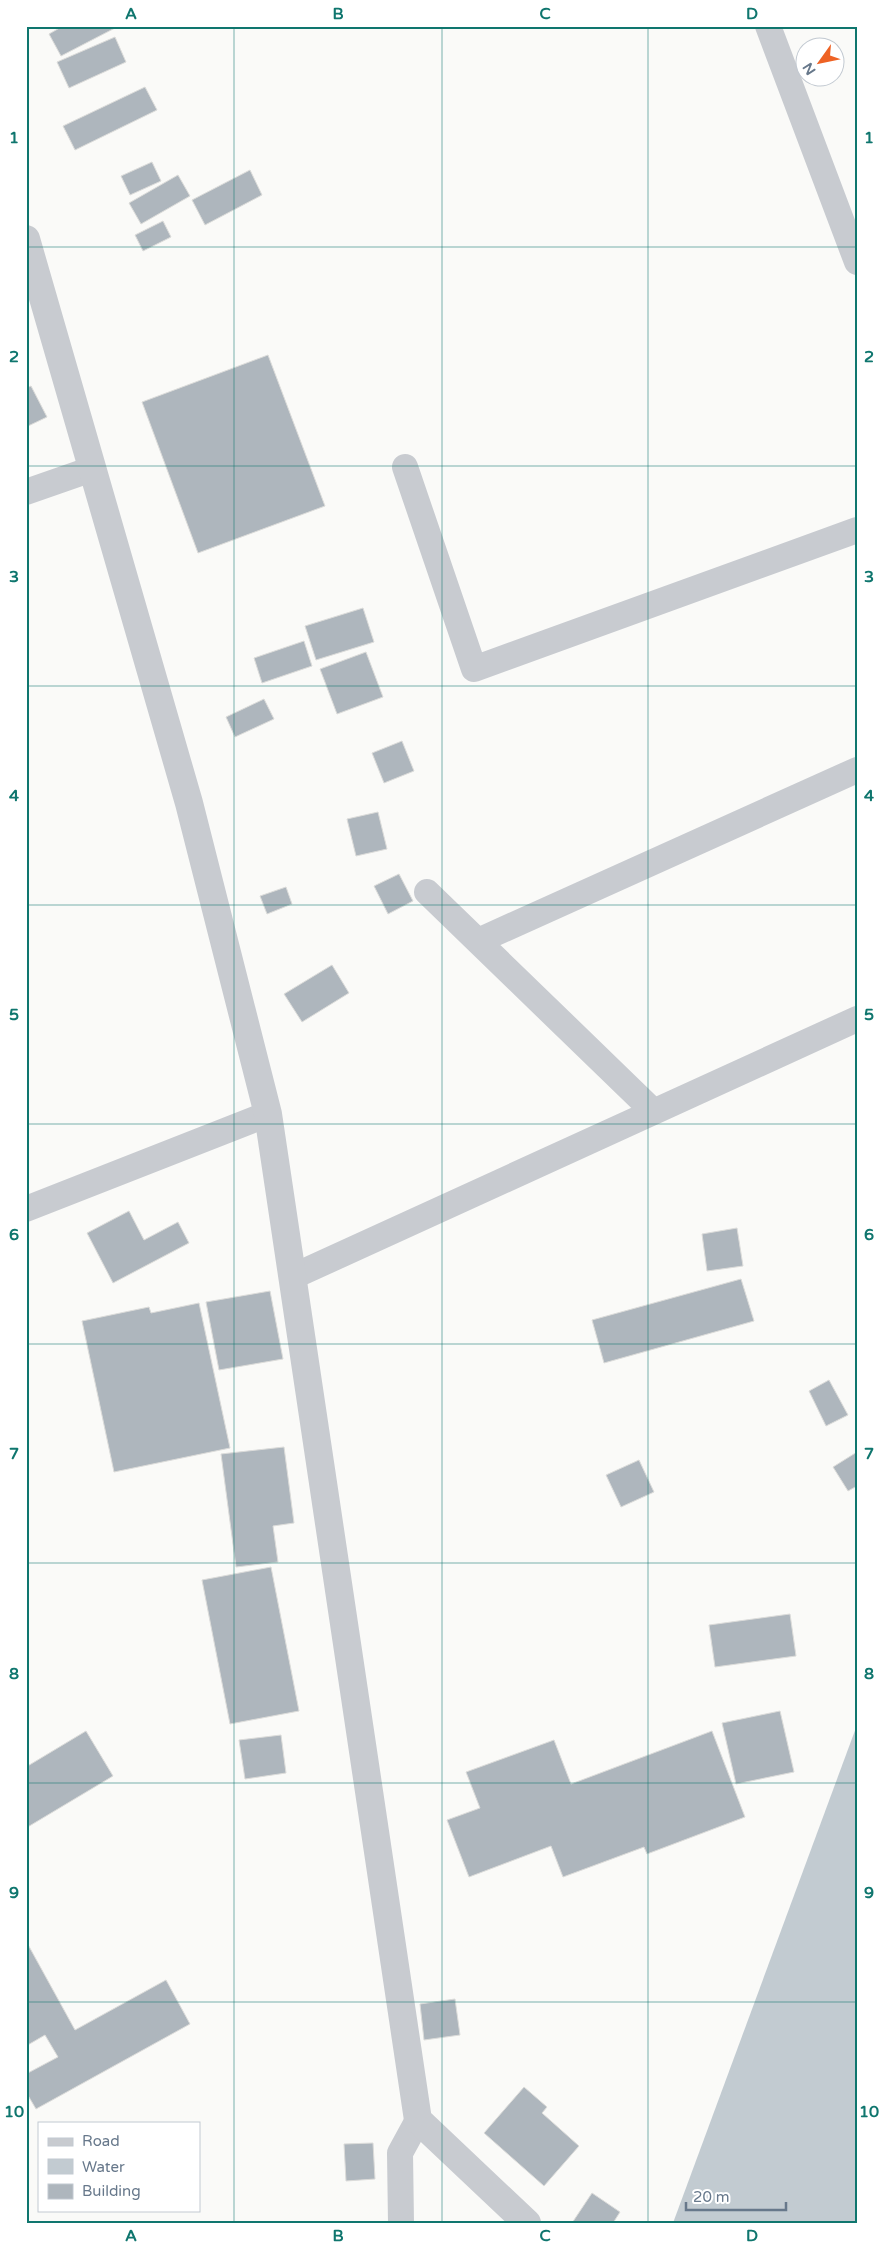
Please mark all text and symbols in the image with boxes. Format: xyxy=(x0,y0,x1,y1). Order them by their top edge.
text: A xyxy=(125,4,137,24)
text: B xyxy=(332,4,344,24)
text: C xyxy=(539,4,551,24)
text: D xyxy=(746,4,758,24)
north arrow xyxy=(796,38,846,88)
text: N xyxy=(799,59,820,78)
text: 1 xyxy=(9,128,19,148)
text: 1 xyxy=(864,128,874,148)
text: 2 xyxy=(9,347,19,367)
text: 2 xyxy=(864,347,874,367)
text: 3 xyxy=(9,567,19,587)
text: 3 xyxy=(864,567,874,587)
text: 4 xyxy=(9,786,19,806)
text: 4 xyxy=(864,786,874,806)
text: 5 xyxy=(9,1005,19,1025)
text: 5 xyxy=(864,1005,874,1025)
text: 6 xyxy=(9,1225,19,1245)
text: 6 xyxy=(864,1225,874,1245)
text: 7 xyxy=(9,1444,19,1464)
text: 7 xyxy=(864,1444,874,1464)
text: 8 xyxy=(9,1664,19,1684)
text: 8 xyxy=(864,1664,874,1684)
text: 9 xyxy=(9,1883,19,1903)
text: 9 xyxy=(864,1883,874,1903)
text: 10 xyxy=(4,2102,24,2122)
text: 10 xyxy=(859,2102,879,2122)
legend xyxy=(38,2122,200,2212)
text: Road xyxy=(82,2132,120,2150)
text: Water xyxy=(82,2158,125,2176)
scale bar xyxy=(686,2179,786,2211)
text: Building xyxy=(82,2182,141,2200)
text: 20 m xyxy=(693,2188,730,2206)
text: A xyxy=(125,2226,137,2246)
text: B xyxy=(332,2226,344,2246)
text: C xyxy=(539,2226,551,2246)
text: D xyxy=(746,2226,758,2246)

